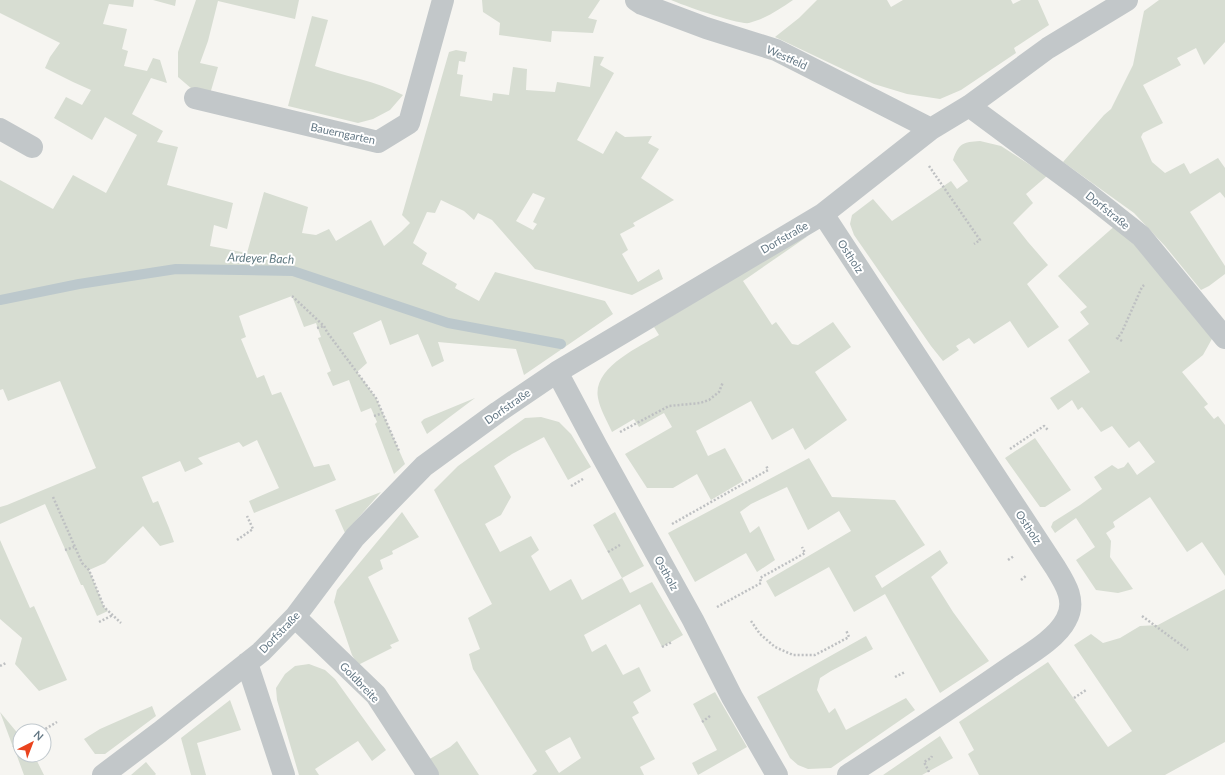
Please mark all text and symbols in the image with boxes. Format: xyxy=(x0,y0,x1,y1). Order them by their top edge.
street label: Westfeld xyxy=(765,42,809,72)
street label: Bauerngarten xyxy=(310,120,376,146)
street label: Dorfstraße xyxy=(1083,188,1133,232)
street label: Dorfstraße xyxy=(758,218,810,256)
street label: Ostholz xyxy=(835,237,867,275)
water label: Ardeyer Bach xyxy=(226,249,295,267)
street label: Dorfstraße xyxy=(482,385,532,426)
street label: Ostholz xyxy=(1013,508,1045,546)
street label: Ostholz xyxy=(652,554,682,593)
street label: Dorfstraße xyxy=(256,608,302,655)
street label: Goldbreite xyxy=(338,659,383,705)
north arrow xyxy=(12,723,52,763)
text: N xyxy=(32,728,47,743)

